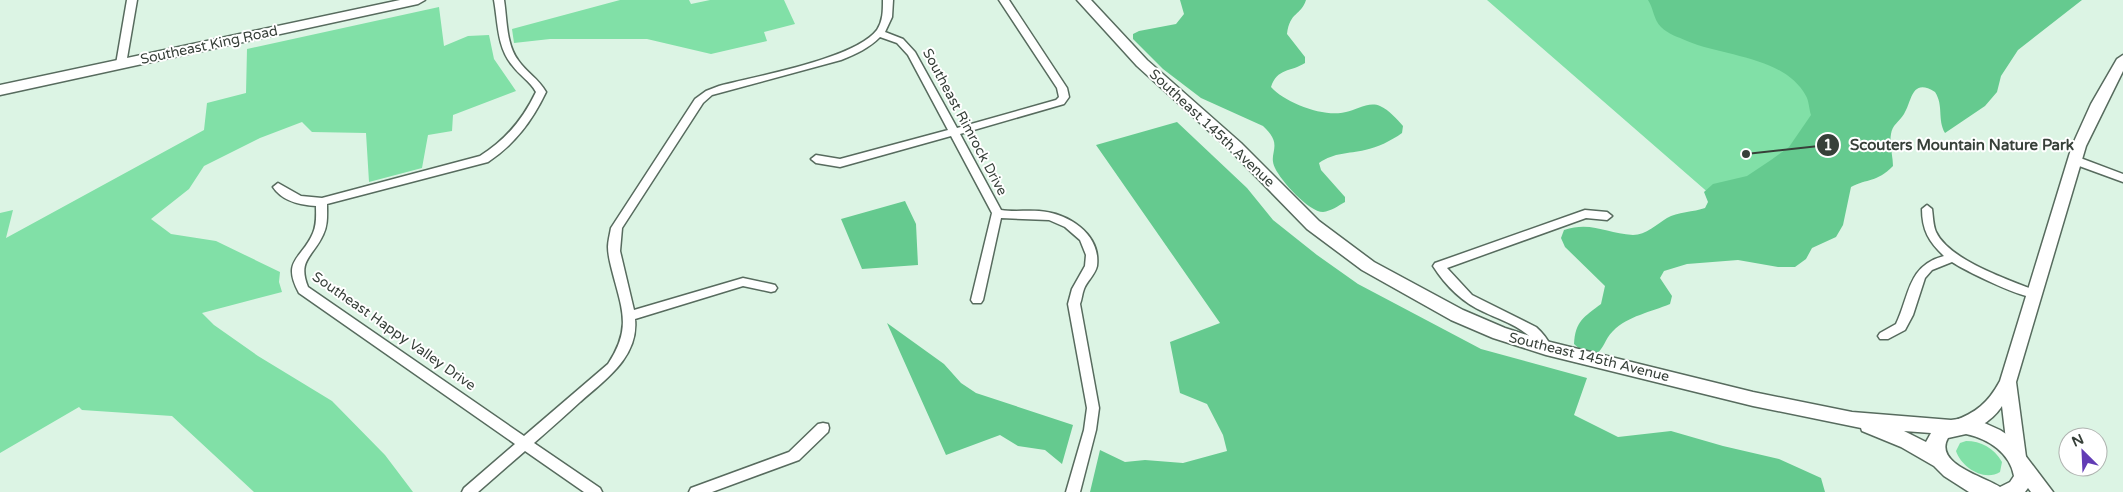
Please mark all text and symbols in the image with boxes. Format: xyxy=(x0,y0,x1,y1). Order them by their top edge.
street label: Southeast King Road xyxy=(139,22,279,68)
street label: Southeast Rimrock Drive xyxy=(919,46,1011,199)
street label: Southeast 145th Avenue xyxy=(1146,66,1278,191)
callout: Scouters Mountain Nature Park xyxy=(1816,130,2084,160)
text: 1 xyxy=(1823,136,1833,154)
text: Scouters Mountain Nature Park xyxy=(1850,136,2074,154)
street label: Southeast Happy Valley Drive xyxy=(309,268,479,394)
street label: Southeast 145th Avenue xyxy=(1507,329,1671,385)
north arrow xyxy=(2058,427,2108,477)
text: N xyxy=(2069,431,2087,451)

